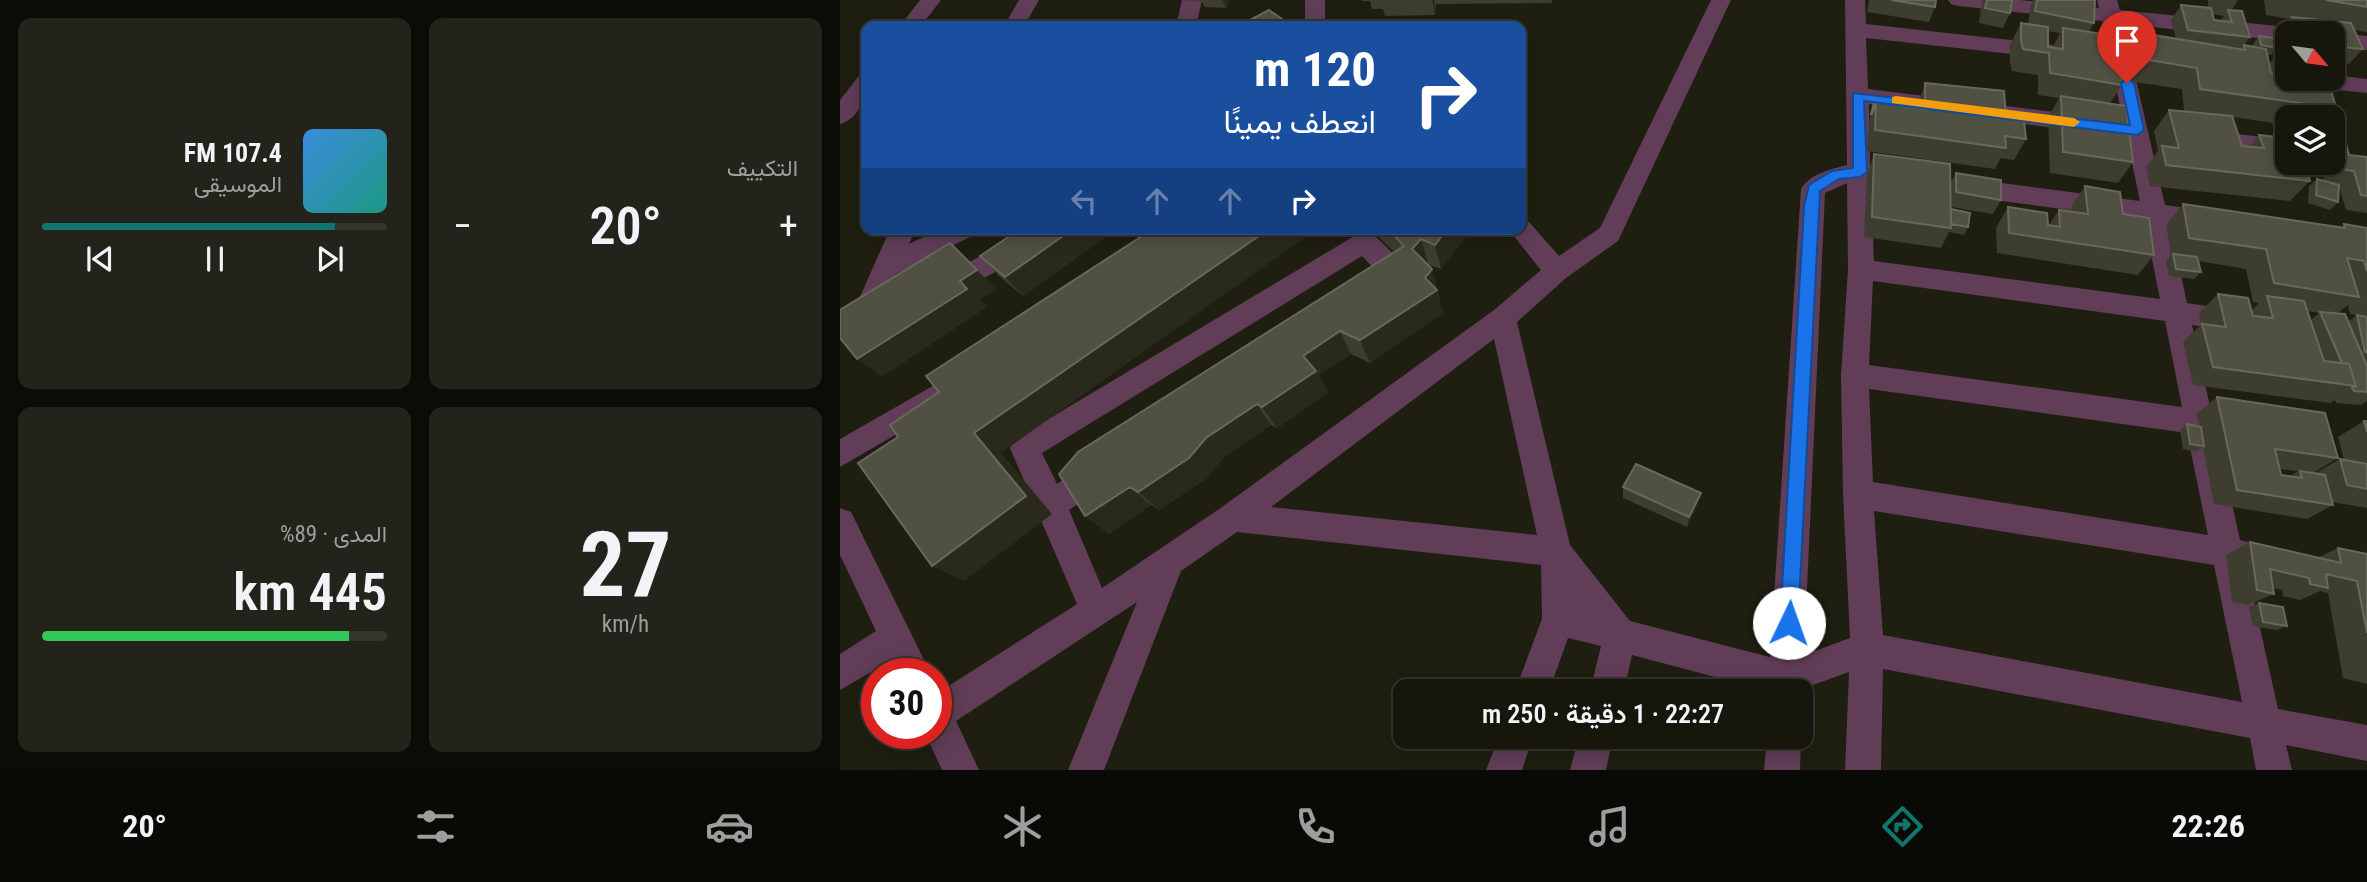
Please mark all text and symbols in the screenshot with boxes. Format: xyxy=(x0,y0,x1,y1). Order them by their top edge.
pin xyxy=(2097,11,2157,83)
north arrow xyxy=(2275,21,2345,91)
map controls xyxy=(2275,21,2345,175)
icon: arrive xyxy=(2108,22,2146,60)
text: 120 m xyxy=(1254,41,1376,98)
icon: right xyxy=(1400,49,1491,140)
text: انعطف يمينًا xyxy=(1223,103,1376,141)
button: layers xyxy=(2275,105,2345,175)
text: 107.4 FM xyxy=(184,138,282,168)
text: التكييف xyxy=(727,155,798,182)
text: الموسيقى xyxy=(194,171,282,198)
icon: left xyxy=(1065,182,1103,220)
icon: ahead xyxy=(1138,182,1176,220)
icon: ahead xyxy=(1211,182,1249,220)
icon: right xyxy=(1284,182,1322,220)
text: 20° xyxy=(589,196,662,257)
text: − xyxy=(453,204,472,248)
text: + xyxy=(779,204,798,248)
icon: previous xyxy=(81,240,119,278)
icon: pause xyxy=(196,240,234,278)
icon: next xyxy=(311,240,349,278)
text: 27 xyxy=(580,512,672,618)
text: المدى · 89% xyxy=(280,521,387,548)
text: 445 km xyxy=(233,562,387,623)
position arrow xyxy=(1752,586,1826,660)
text: km/h xyxy=(602,611,649,638)
speed limit sign: 30 xyxy=(861,658,952,749)
text: 22:27 · 1 دقيقة · 250 m xyxy=(1482,699,1724,729)
icon: filters xyxy=(411,802,460,851)
icon: car xyxy=(705,802,754,851)
icon: climate xyxy=(998,802,1047,851)
icon: phone xyxy=(1291,802,1340,851)
icon: music xyxy=(1585,802,1634,851)
icon: directions xyxy=(1878,802,1927,851)
text: 20° xyxy=(122,807,167,845)
text: 22:26 xyxy=(2171,807,2245,845)

